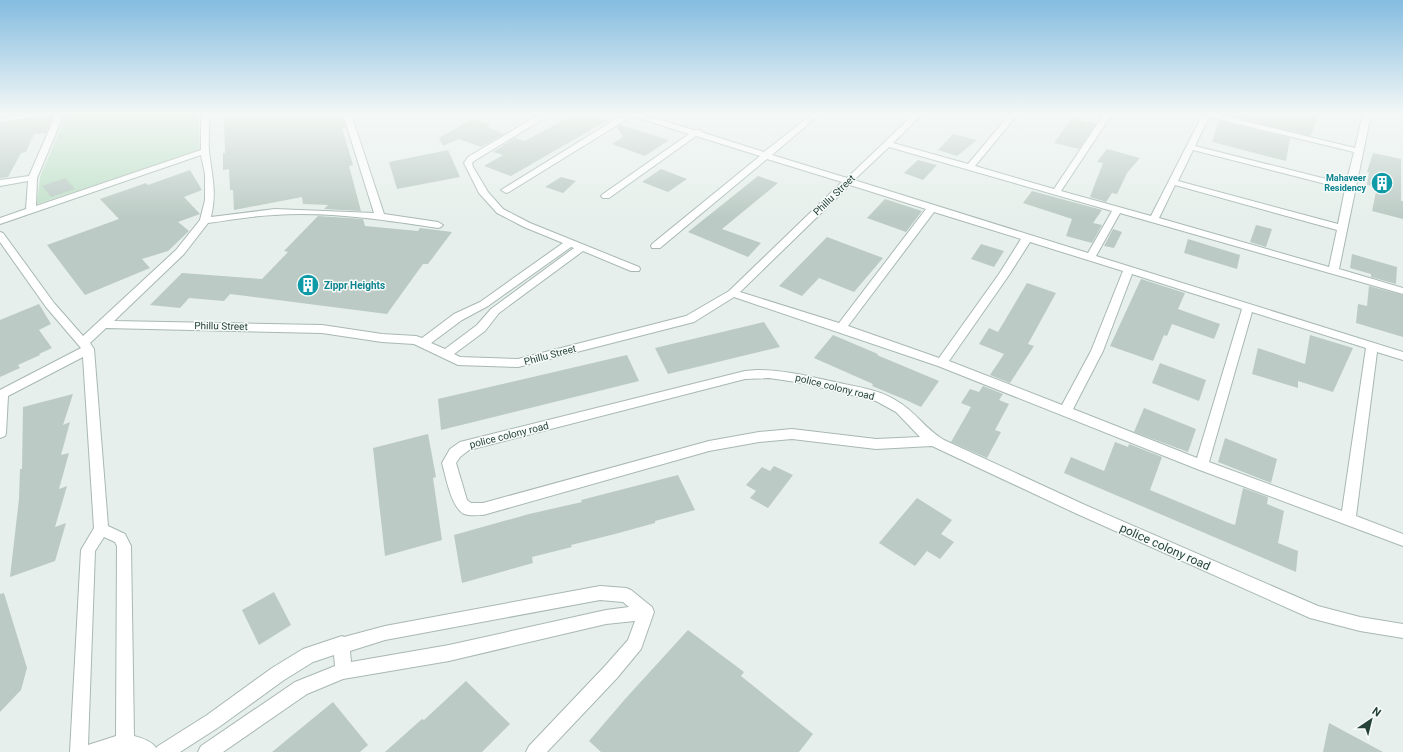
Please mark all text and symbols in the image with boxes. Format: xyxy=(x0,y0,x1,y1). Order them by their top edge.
building icon: Mahaveer Residency xyxy=(1369,170,1395,196)
street label: Phillu Street xyxy=(811,172,857,218)
place label: Mahaveer Residency xyxy=(1324,173,1367,193)
building icon: Zippr Heights xyxy=(295,272,321,298)
place label: Zippr Heights xyxy=(324,280,385,291)
street label: Phillu Street xyxy=(194,320,248,332)
street label: Phillu Street xyxy=(523,343,577,367)
street label: police colony road xyxy=(794,372,876,402)
street label: police colony road xyxy=(468,420,550,450)
street label: police colony road xyxy=(1118,521,1212,573)
north arrow xyxy=(1351,700,1391,740)
text: N xyxy=(1370,705,1384,720)

